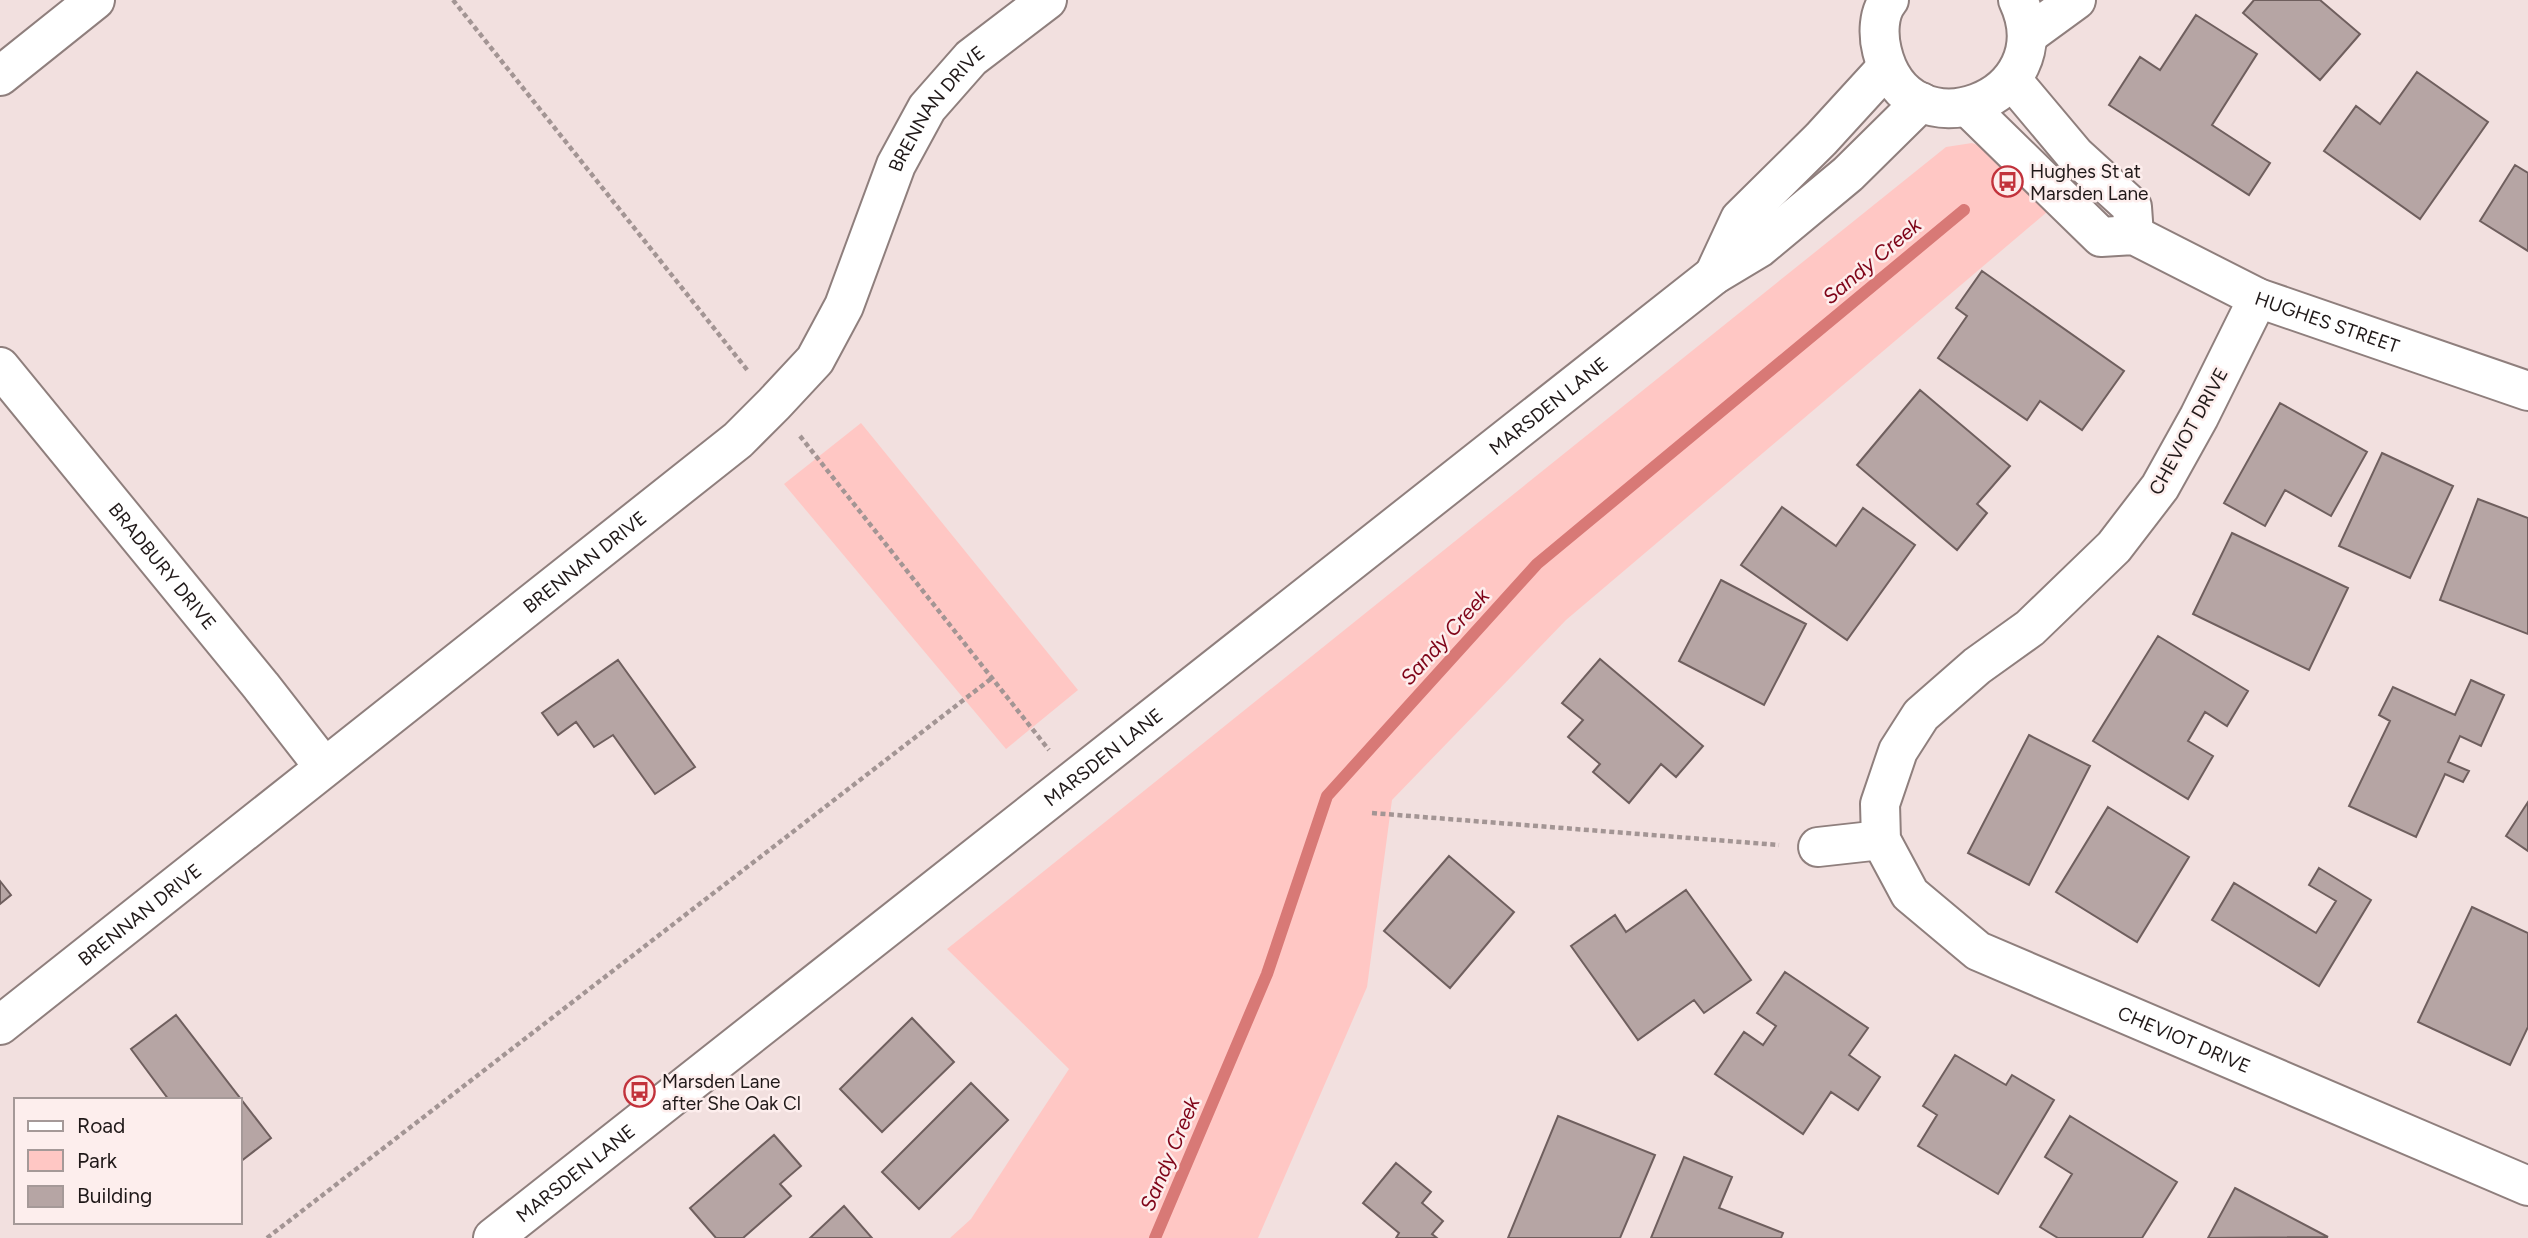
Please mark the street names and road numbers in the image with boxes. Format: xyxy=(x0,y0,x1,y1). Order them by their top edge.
street label: BRENNAN DRIVE xyxy=(884,41,989,175)
street label: HUGHES STREET xyxy=(2252,287,2403,358)
street label: MARSDEN LANE xyxy=(1485,352,1613,460)
street label: CHEVIOT DRIVE xyxy=(2144,364,2233,499)
street label: BRADBURY DRIVE xyxy=(104,498,221,634)
street label: BRENNAN DRIVE xyxy=(519,506,651,618)
street label: MARSDEN LANE xyxy=(1039,703,1167,811)
street label: BRENNAN DRIVE xyxy=(73,859,206,971)
street label: CHEVIOT DRIVE xyxy=(2114,1001,2254,1078)
street label: MARSDEN LANE xyxy=(512,1119,640,1227)

